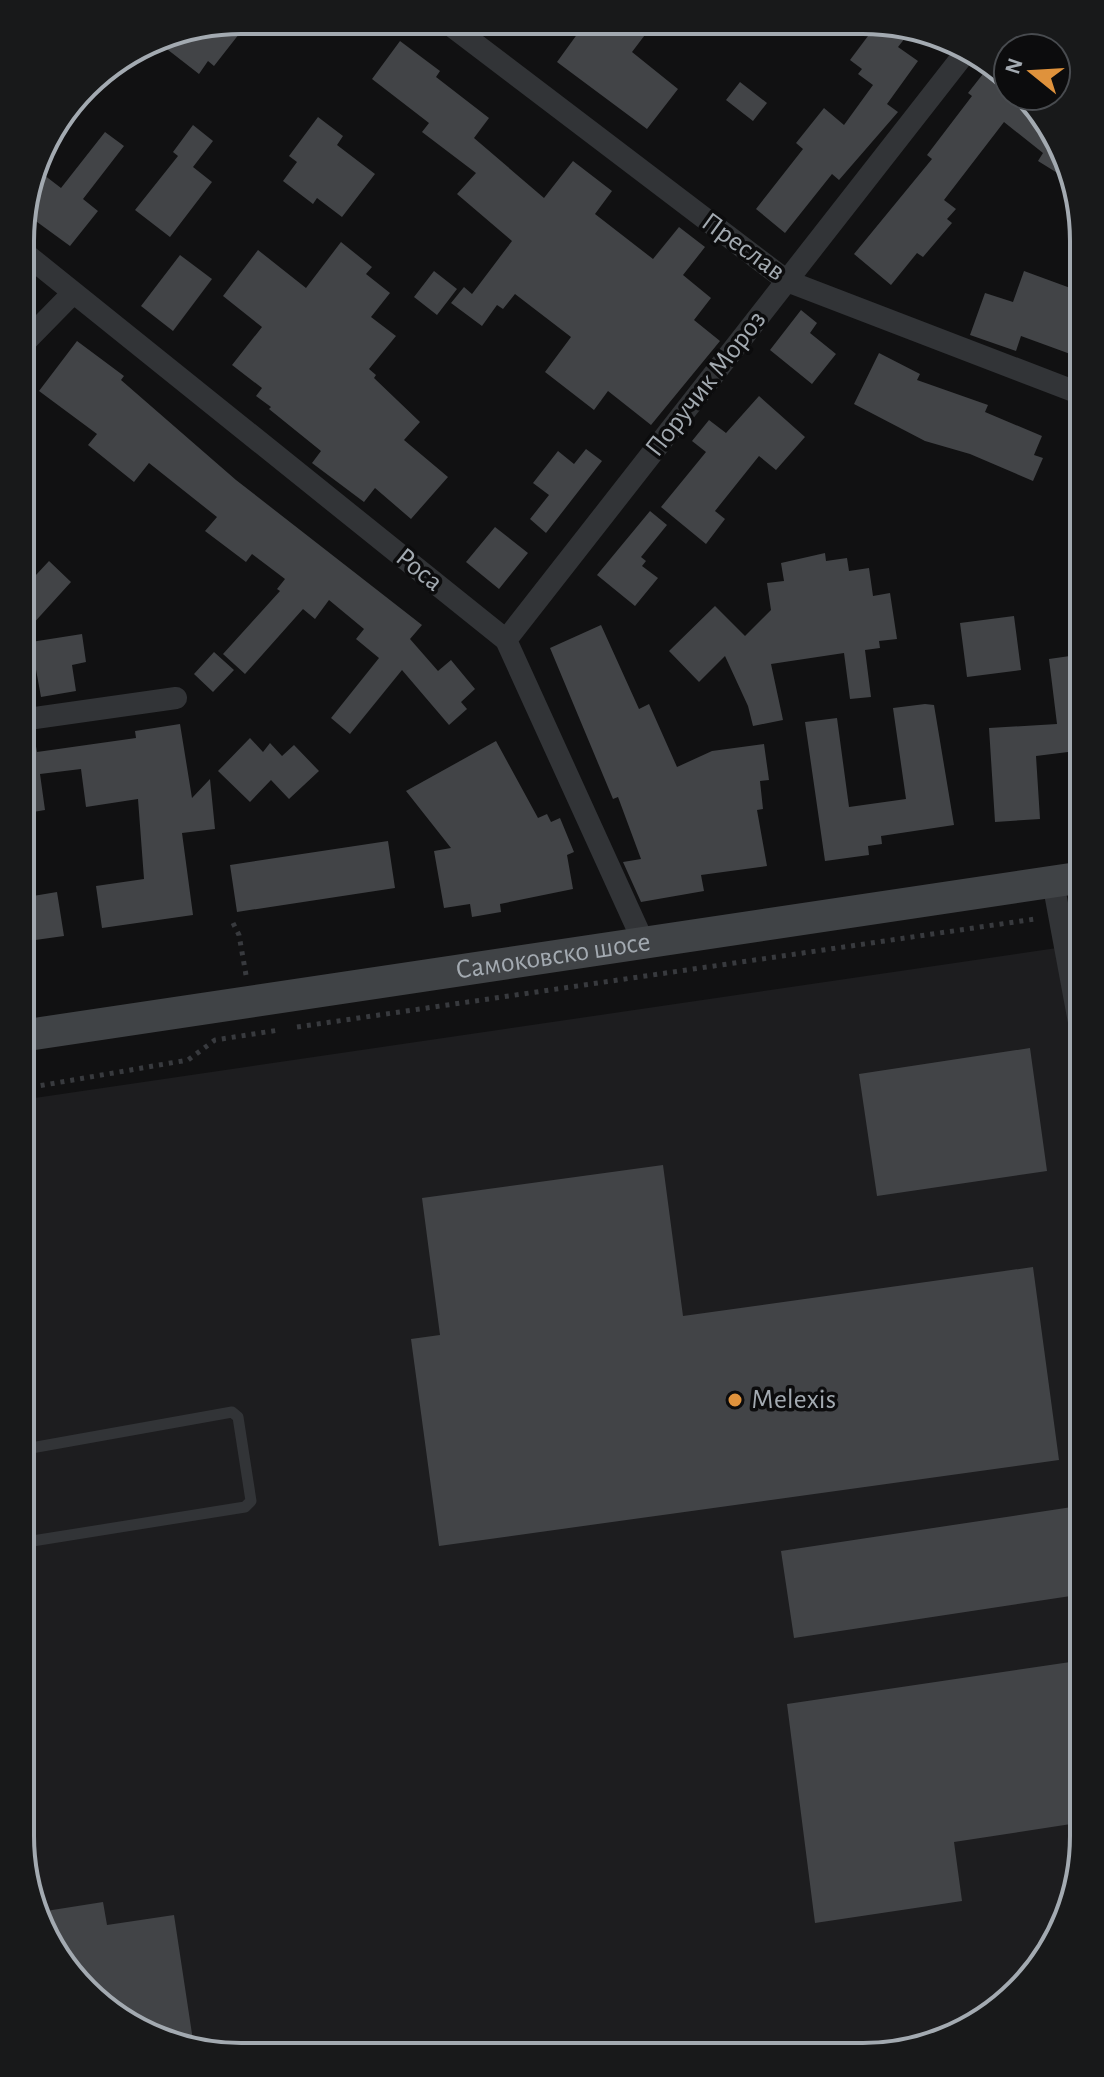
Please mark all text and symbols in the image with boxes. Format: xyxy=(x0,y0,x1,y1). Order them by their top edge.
north arrow xyxy=(992,32,1072,112)
text: N xyxy=(1001,55,1027,77)
street label: Преслав xyxy=(696,208,790,286)
street label: Поручик Мороз xyxy=(641,306,771,462)
street label: Роса xyxy=(390,543,448,597)
street label: Самоковско шосе xyxy=(454,928,652,985)
place label: Мelexis xyxy=(751,1386,836,1414)
marker: Мelexis xyxy=(726,1391,744,1409)

